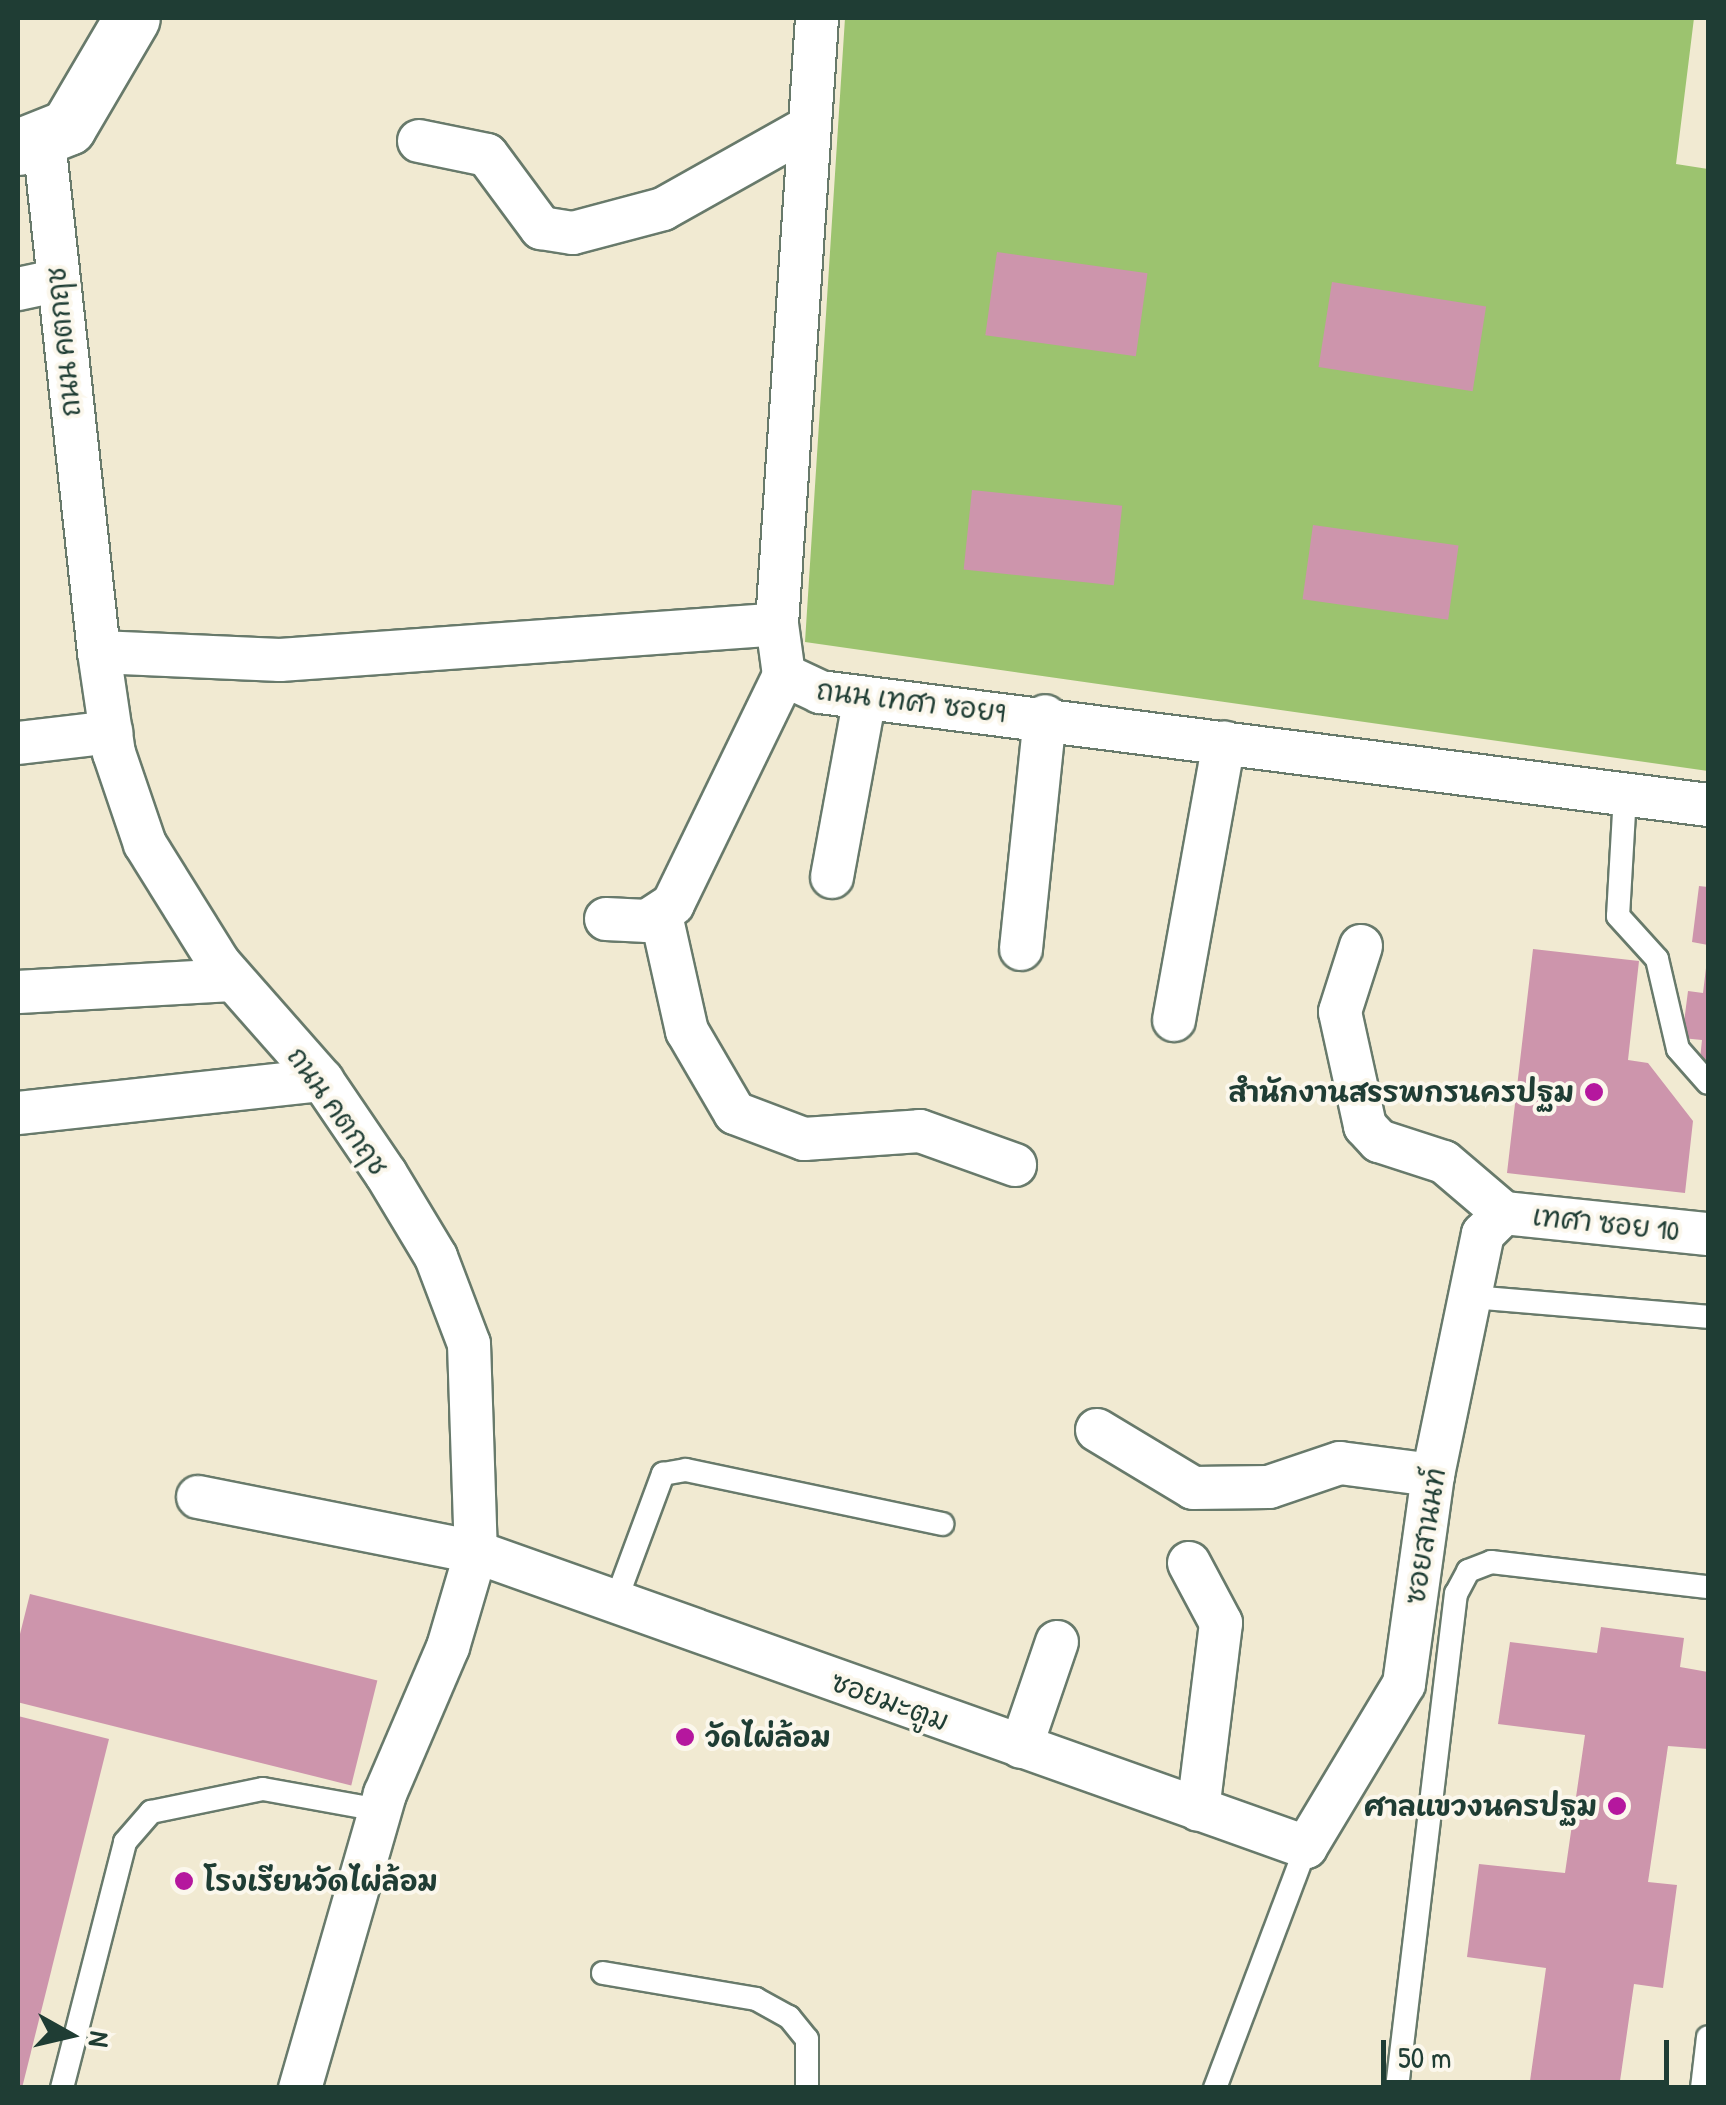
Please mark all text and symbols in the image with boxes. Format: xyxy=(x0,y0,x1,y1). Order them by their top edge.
street label: ถนน คตกฤช xyxy=(38,266,88,418)
street label: ถนน เทศา ซอย9 xyxy=(815,673,1007,729)
street label: ถนน คตกฤช xyxy=(280,1040,396,1182)
place label: สำนักงานสรรพกรนครปฐม xyxy=(1228,1075,1574,1109)
marker: สำนักงานสรรพกรนครปฐม xyxy=(1583,1081,1605,1103)
street label: เทศา ซอย 10 xyxy=(1531,1199,1681,1247)
street label: ซอยสานนท์ xyxy=(1398,1465,1452,1607)
street label: ซอยมะตูม xyxy=(827,1664,953,1738)
place label: วัดไผ่ล้อม xyxy=(705,1720,831,1754)
marker: วัดไผ่ล้อม xyxy=(674,1726,696,1748)
place label: ศาลแขวงนครปฐม xyxy=(1364,1789,1597,1823)
marker: ศาลแขวงนครปฐม xyxy=(1606,1795,1628,1817)
place label: โรงเรียนวัดไผ่ล้อม xyxy=(204,1864,438,1898)
marker: โรงเรียนวัดไผ่ล้อม xyxy=(173,1870,195,1892)
north arrow xyxy=(20,1985,120,2085)
scale bar xyxy=(1386,2020,1674,2082)
text: N xyxy=(80,2029,120,2049)
text: 50 m xyxy=(1398,2037,1451,2077)

